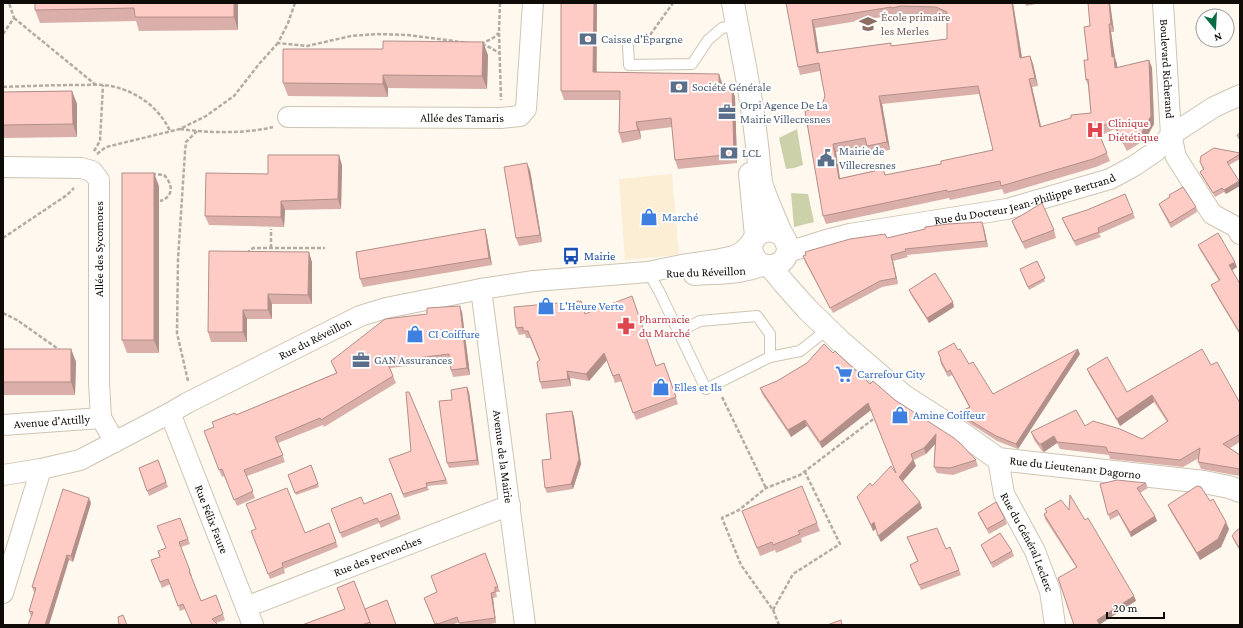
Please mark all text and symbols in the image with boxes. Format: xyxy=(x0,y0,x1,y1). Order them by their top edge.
north arrow xyxy=(1195,8,1235,48)
place label: École primaire les Merles xyxy=(881,10,950,38)
school or university icon: École primaire les Merles xyxy=(858,14,878,34)
street label: Boulevard Richerand xyxy=(1157,19,1177,120)
bank icon: Caisse d'Épargne xyxy=(578,29,598,49)
text: N xyxy=(1212,31,1224,45)
place label: Caisse d'Épargne xyxy=(601,32,683,46)
bank icon: Société Générale xyxy=(669,77,689,97)
place label: Société Générale xyxy=(692,80,771,94)
place label: Orpi Agence De La Mairie Villecresnes xyxy=(740,98,831,126)
office icon: Orpi Agence De La Mairie Villecresnes xyxy=(717,102,737,122)
street label: Allée des Tamaris xyxy=(420,111,505,125)
place label: Clinique Diététique xyxy=(1108,116,1158,144)
hospital icon: Clinique Diététique xyxy=(1085,120,1105,140)
bank icon: LCL xyxy=(719,143,739,163)
place label: Mairie de Villecresnes xyxy=(839,144,896,172)
place label: LCL xyxy=(742,146,761,160)
public building icon: Mairie de Villecresnes xyxy=(816,148,836,168)
street label: Rue du Docteur Jean-Philippe Bertrand xyxy=(933,170,1119,227)
street label: Allée des Sycomores xyxy=(92,201,106,297)
shop icon: Marché xyxy=(639,207,659,227)
place label: Marché xyxy=(662,210,698,224)
bus stop icon: Mairie xyxy=(561,246,581,266)
place label: Mairie xyxy=(584,249,615,263)
street label: Rue du Réveillon xyxy=(666,264,747,280)
shop icon: L'Heure Verte xyxy=(536,296,556,316)
place label: L'Heure Verte xyxy=(559,299,624,313)
place label: Pharmacie du Marché xyxy=(639,312,690,340)
street label: Rue du Réveillon xyxy=(276,314,354,363)
pharmacy icon: Pharmacie du Marché xyxy=(616,316,636,336)
shop icon: CI Coiffure xyxy=(405,324,425,344)
place label: CI Coiffure xyxy=(428,327,480,341)
office icon: GAN Assurances xyxy=(351,350,371,370)
place label: GAN Assurances xyxy=(374,353,452,367)
supermarket icon: Carrefour City xyxy=(834,364,854,384)
place label: Carrefour City xyxy=(857,367,926,381)
shop icon: Elles et Ils xyxy=(651,377,671,397)
place label: Elles et Ils xyxy=(674,380,722,394)
shop icon: Amine Coiffeur xyxy=(890,405,910,425)
place label: Amine Coiffeur xyxy=(913,408,986,422)
street label: Avenue de la Mairie xyxy=(490,409,516,504)
street label: Avenue d'Attilly xyxy=(13,412,91,431)
street label: Rue du Lieutenant Dagorno xyxy=(1009,453,1142,482)
street label: Rue Félix Faure xyxy=(192,483,231,555)
street label: Rue du Général Leclerc xyxy=(997,490,1057,594)
street label: Rue des Pervenches xyxy=(332,533,424,579)
scale bar xyxy=(1107,594,1164,620)
text: 20 m xyxy=(1113,601,1138,615)

